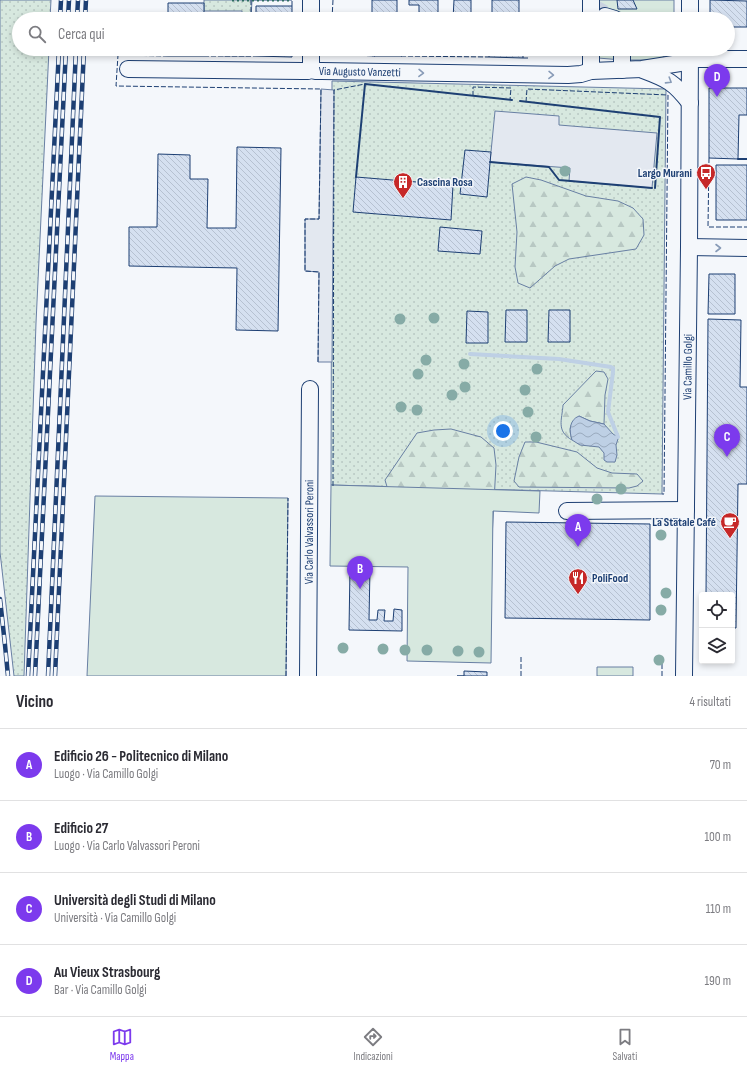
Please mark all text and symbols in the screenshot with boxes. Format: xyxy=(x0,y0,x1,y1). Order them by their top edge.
search box xyxy=(12,12,735,56)
icon: search xyxy=(26,23,48,45)
text: Cerca qui xyxy=(58,25,105,44)
street label: Via Augusto Vanzetti xyxy=(319,64,401,80)
pin: D xyxy=(704,64,730,97)
one-way arrow xyxy=(418,69,424,77)
one-way arrow xyxy=(548,71,554,79)
one-way arrow xyxy=(665,77,672,84)
bus stop icon: Largo Murani xyxy=(695,162,717,190)
place label: Largo Murani xyxy=(638,166,692,181)
building icon: Cascina Rosa xyxy=(392,171,414,199)
place label: Cascina Rosa xyxy=(417,175,473,190)
one-way arrow xyxy=(715,244,721,252)
street label: Via Camillo Golgi xyxy=(680,334,695,400)
your location xyxy=(493,421,513,441)
pin: C xyxy=(714,424,740,457)
street label: Via Carlo Valvassori Peroni xyxy=(301,480,317,584)
cafe icon: La Statale Café xyxy=(719,511,741,539)
pin: A xyxy=(565,514,591,547)
place label: La Statale Café xyxy=(652,515,716,530)
pin: B xyxy=(347,556,373,589)
restaurant icon: PoliFood xyxy=(567,567,589,595)
place label: PoliFood xyxy=(592,571,628,586)
map controls xyxy=(699,592,735,664)
button: locate xyxy=(699,592,735,628)
button: layers xyxy=(699,628,735,664)
text: Vicino xyxy=(16,692,53,712)
text: 4 risultati xyxy=(690,694,731,710)
text: Edificio 26 - Politecnico di Milano xyxy=(54,747,228,766)
text: A xyxy=(26,757,32,773)
text: 70 m xyxy=(710,757,731,773)
text: Luogo · Via Camillo Golgi xyxy=(54,766,158,782)
text: Edificio 27 xyxy=(54,819,108,838)
text: B xyxy=(26,829,32,845)
text: 100 m xyxy=(704,829,731,845)
text: Luogo · Via Carlo Valvassori Peroni xyxy=(54,838,200,854)
text: Università degli Studi di Milano xyxy=(54,891,216,910)
text: C xyxy=(26,901,32,917)
text: 110 m xyxy=(706,901,731,917)
text: Università · Via Camillo Golgi xyxy=(54,910,176,926)
text: Au Vieux Strasbourg xyxy=(54,963,160,982)
text: D xyxy=(26,973,32,989)
text: 190 m xyxy=(704,973,731,989)
text: Bar · Via Camillo Golgi xyxy=(54,982,147,998)
tab: Mappa xyxy=(110,1026,134,1063)
tab: Indicazioni xyxy=(354,1026,393,1063)
tab: Salvati xyxy=(612,1026,637,1063)

